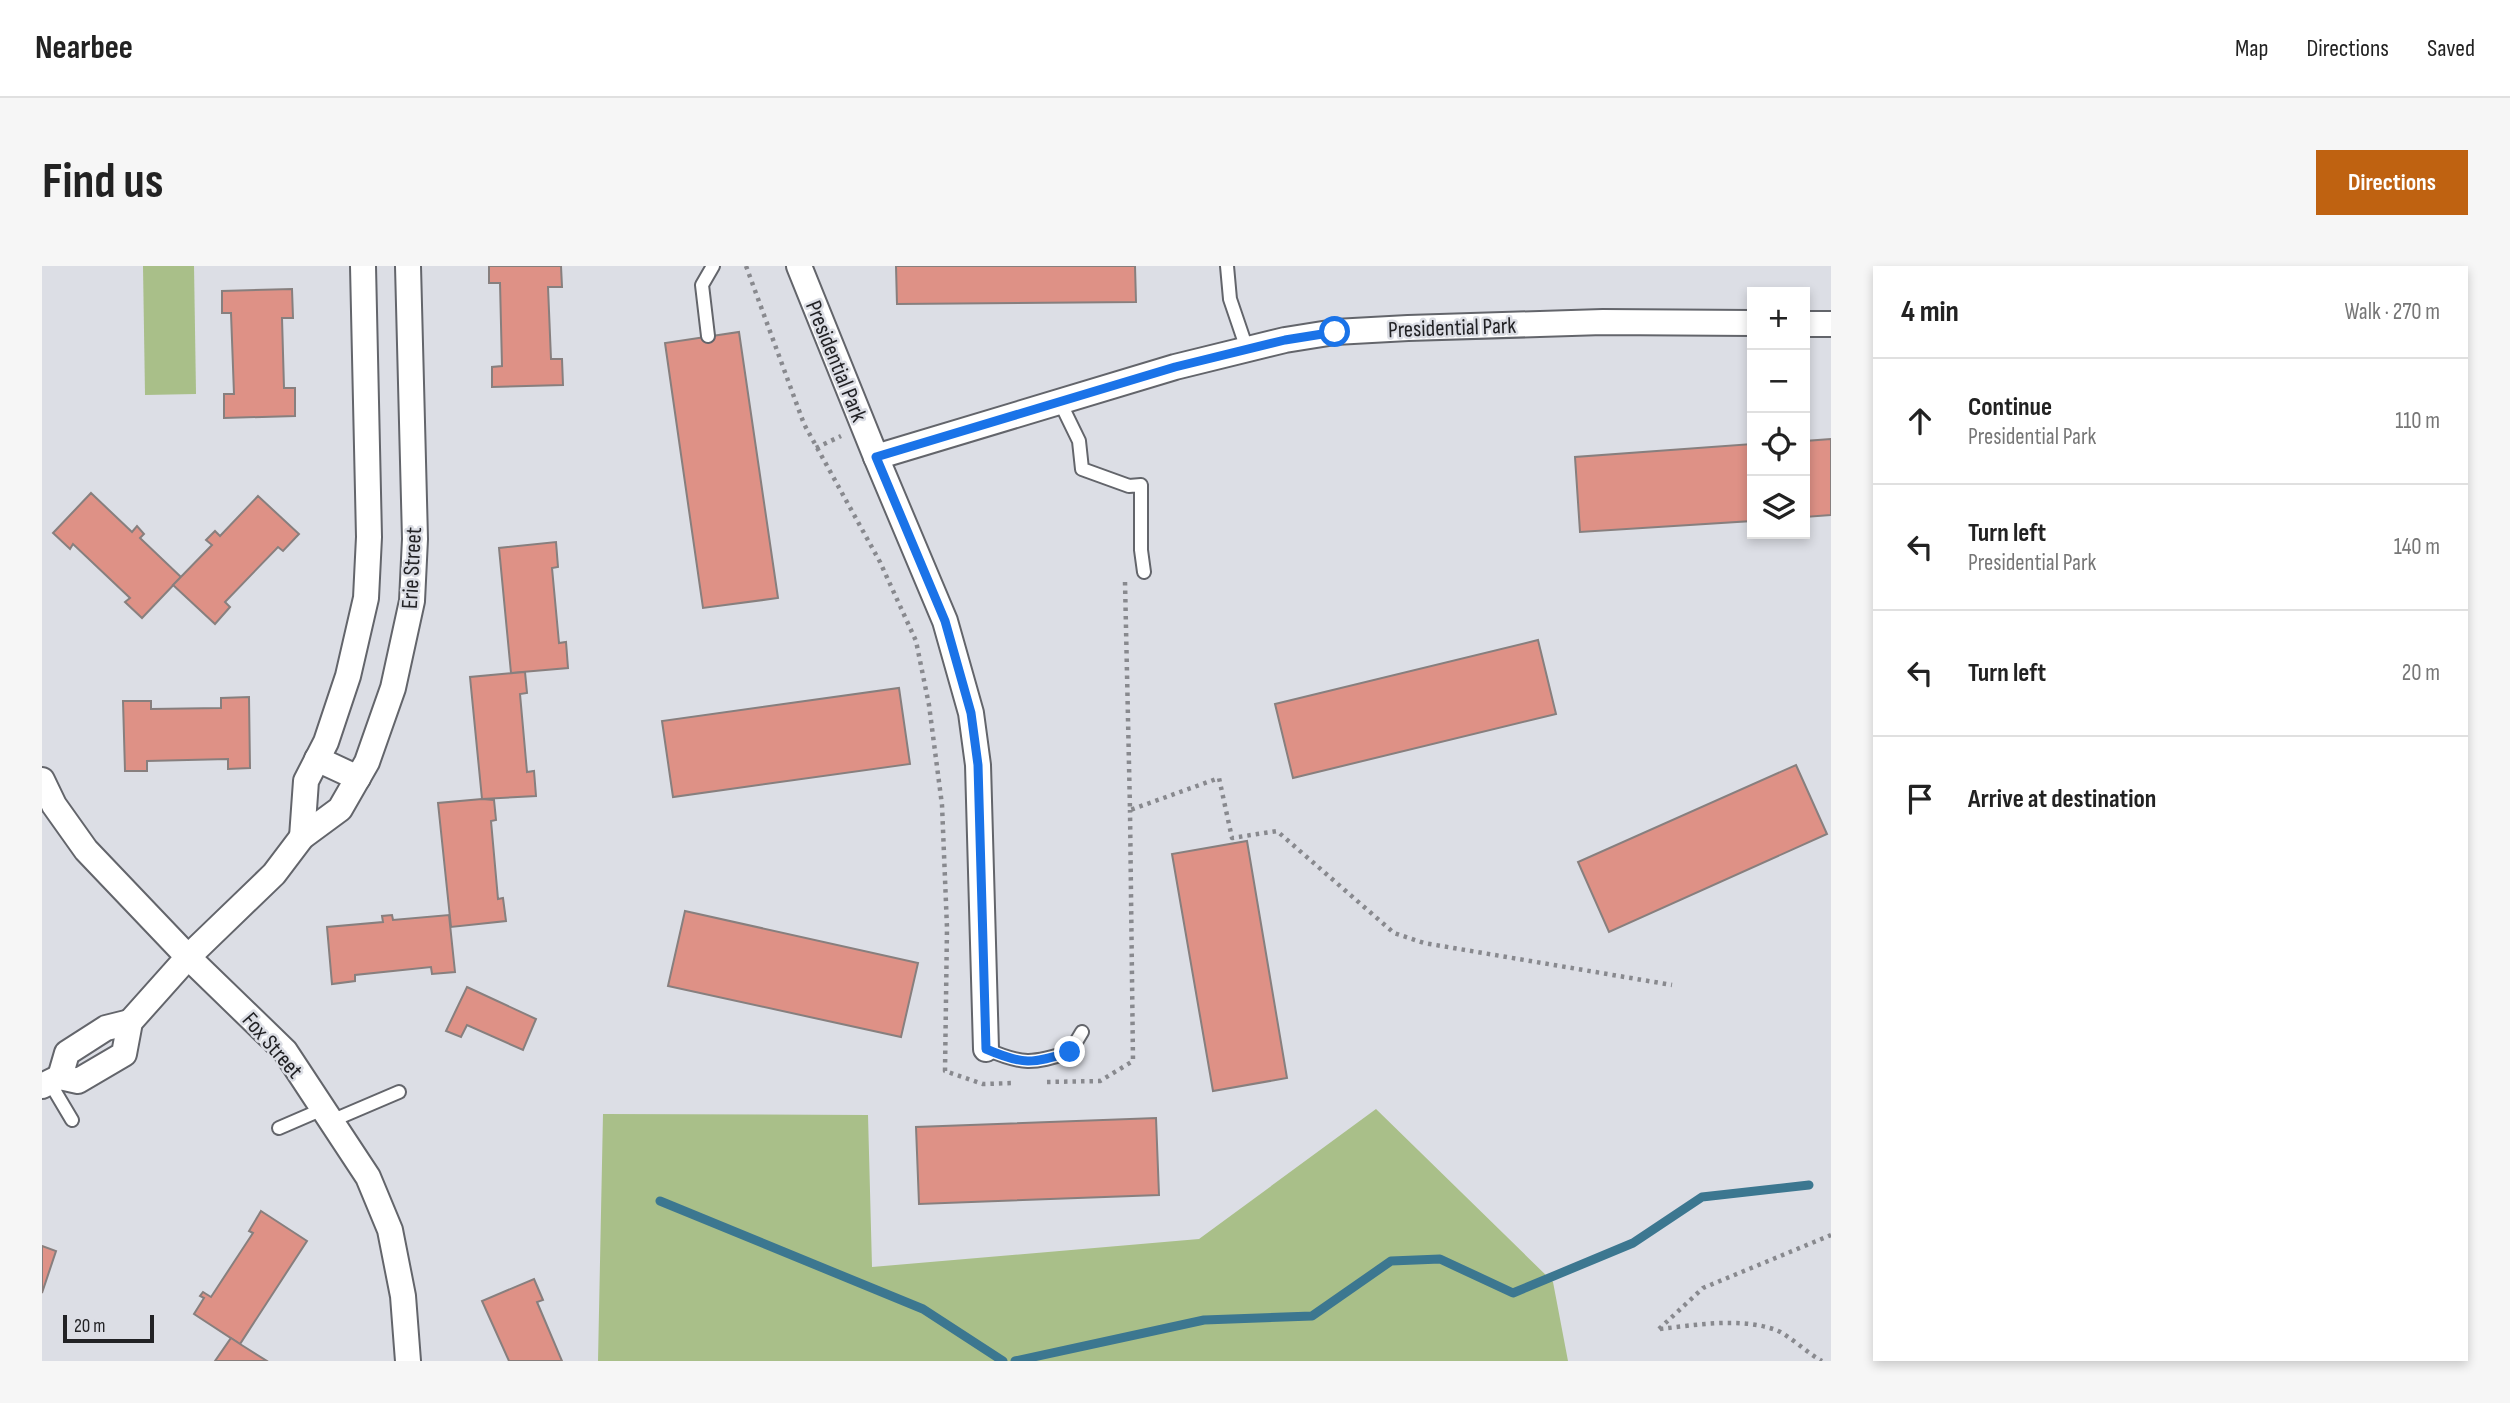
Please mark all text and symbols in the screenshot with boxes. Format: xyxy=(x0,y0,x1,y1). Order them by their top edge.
text: Nearbee xyxy=(35,28,133,68)
text: Map xyxy=(2235,34,2268,63)
text: Directions xyxy=(2306,34,2389,63)
text: Saved xyxy=(2427,34,2475,63)
button: Directions xyxy=(2316,150,2468,215)
text: Find us xyxy=(42,153,164,212)
map controls xyxy=(1747,287,1810,539)
button: + xyxy=(1747,287,1810,350)
text: 4 min xyxy=(1901,294,1959,330)
street label: Presidential Park xyxy=(799,297,873,426)
text: Walk · 270 m xyxy=(2345,298,2440,326)
street label: Presidential Park xyxy=(1387,312,1517,344)
route start xyxy=(1319,316,1350,347)
button: − xyxy=(1747,350,1810,413)
text: Continue xyxy=(1968,392,2052,423)
icon: ahead xyxy=(1901,402,1939,440)
text: 110 m xyxy=(2395,407,2440,435)
button: locate xyxy=(1747,413,1810,476)
text: Presidential Park xyxy=(1968,423,2096,451)
button: layers xyxy=(1747,476,1810,539)
text: Turn left xyxy=(1968,518,2046,549)
street label: Erie Street xyxy=(396,526,428,610)
icon: left xyxy=(1901,528,1939,566)
text: 140 m xyxy=(2394,533,2440,561)
text: Presidential Park xyxy=(1968,549,2096,577)
icon: left xyxy=(1901,654,1939,692)
text: Turn left xyxy=(1968,658,2046,689)
text: 20 m xyxy=(2402,659,2440,687)
icon: arrive xyxy=(1901,780,1939,818)
text: Arrive at destination xyxy=(1968,784,2156,815)
street label: Fox Street xyxy=(236,1007,309,1084)
route end xyxy=(1054,1036,1085,1067)
scale bar xyxy=(63,1312,154,1344)
text: 20 m xyxy=(74,1315,106,1338)

